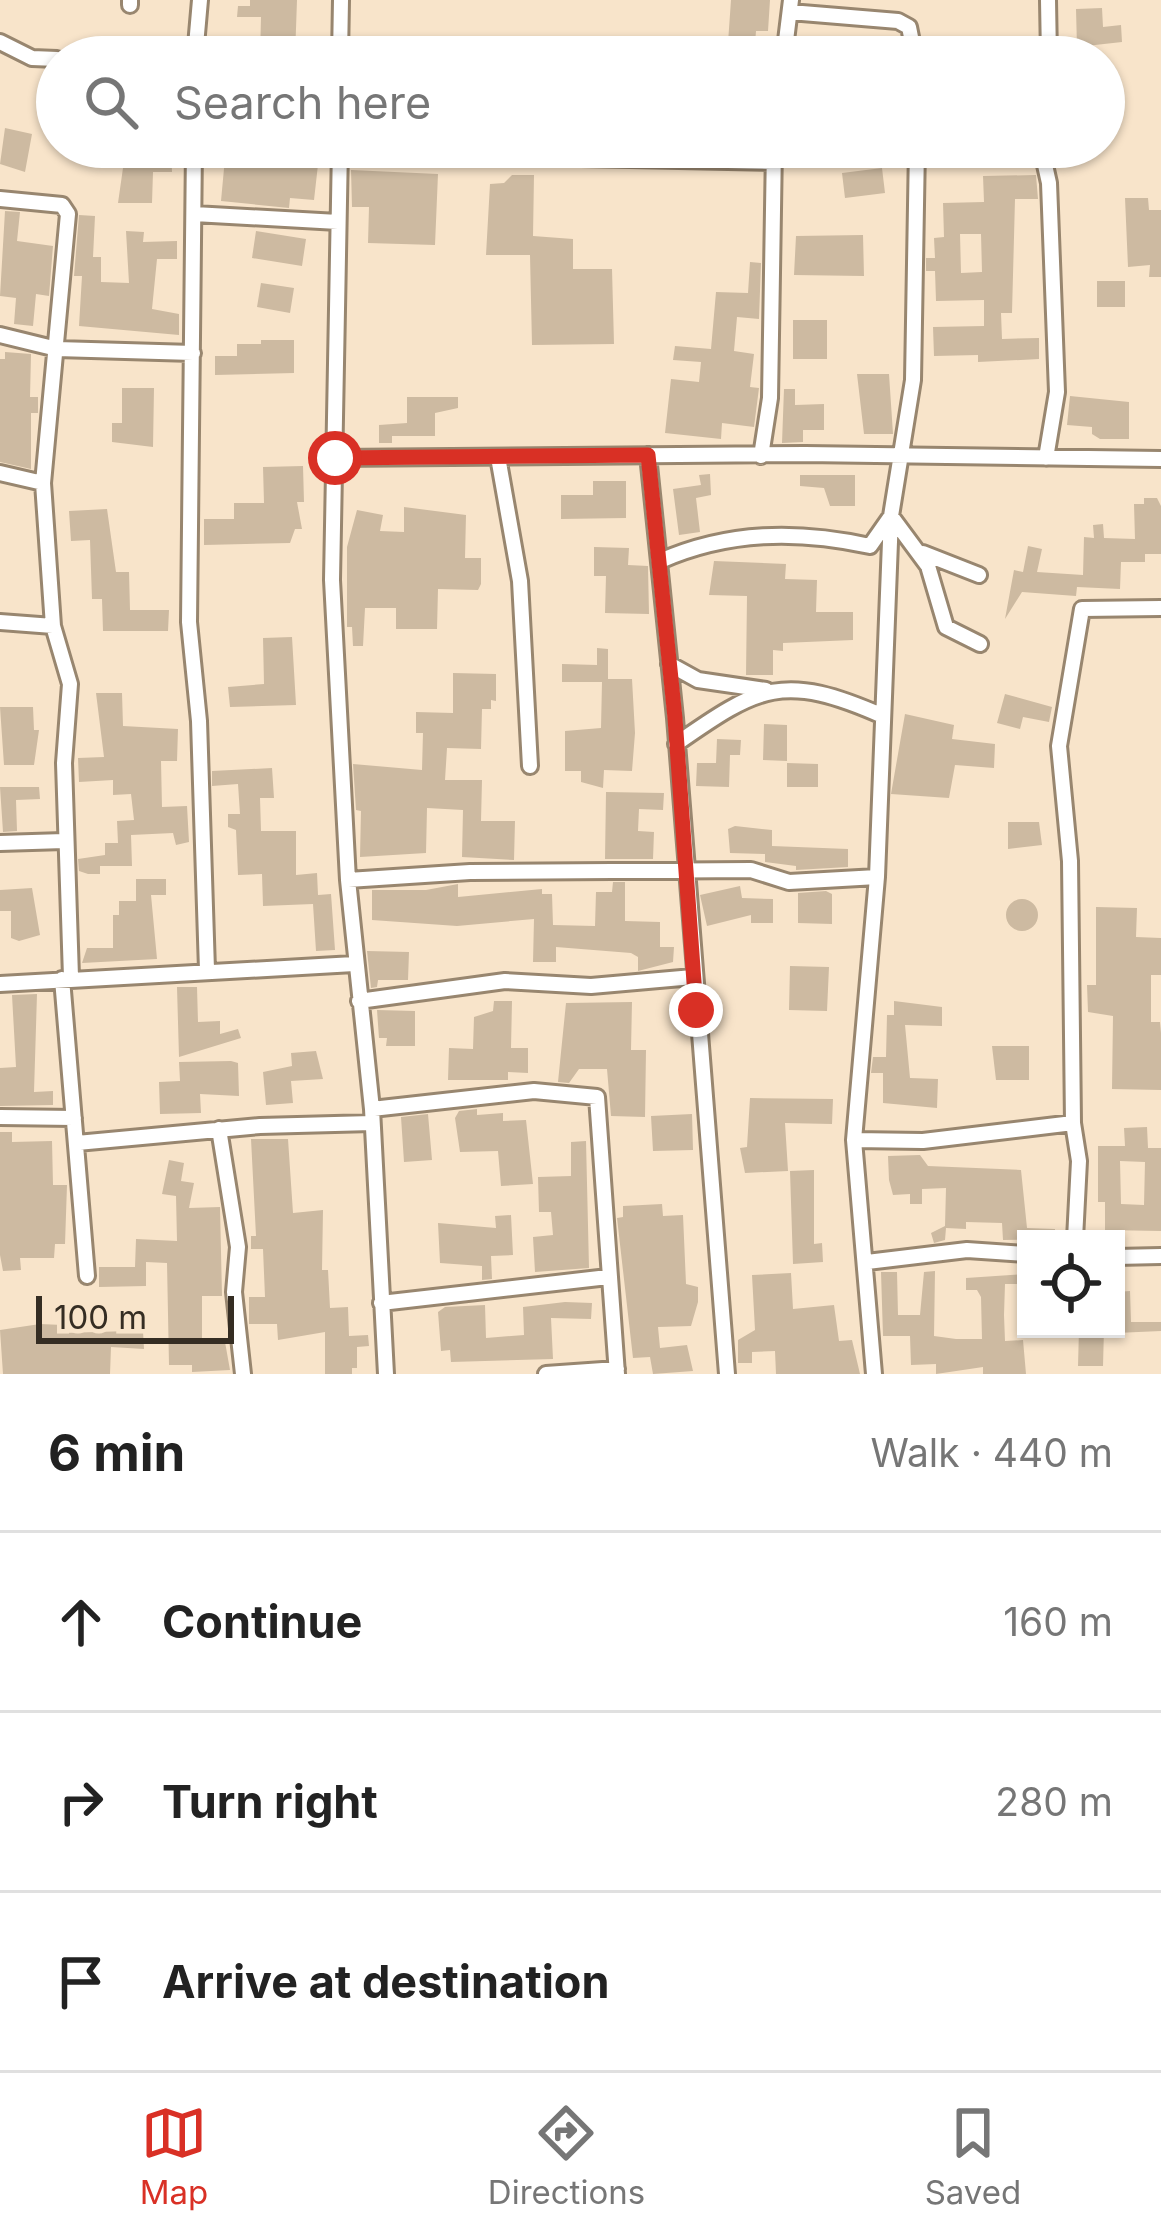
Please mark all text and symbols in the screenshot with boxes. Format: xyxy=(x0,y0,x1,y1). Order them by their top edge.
search box xyxy=(36,36,1125,168)
icon: search xyxy=(78,69,144,135)
text: Search here xyxy=(174,75,431,130)
route start xyxy=(308,431,362,485)
route end xyxy=(669,983,723,1037)
map controls xyxy=(1017,1230,1125,1338)
button: locate xyxy=(1017,1230,1125,1338)
scale bar xyxy=(36,1290,234,1343)
text: 100 m xyxy=(54,1297,147,1337)
text: 6 min xyxy=(48,1422,185,1483)
text: Walk · 440 m xyxy=(871,1429,1113,1476)
icon: ahead xyxy=(48,1589,114,1655)
text: Continue xyxy=(162,1594,362,1649)
text: 160 m xyxy=(1003,1598,1113,1645)
icon: right xyxy=(48,1769,114,1835)
text: Turn right xyxy=(162,1774,378,1829)
text: 280 m xyxy=(995,1778,1113,1825)
icon: arrive xyxy=(48,1949,114,2015)
text: Arrive at destination xyxy=(162,1954,609,2009)
tab: Map xyxy=(140,2100,208,2212)
tab: Directions xyxy=(488,2100,645,2212)
tab: Saved xyxy=(925,2100,1021,2212)

